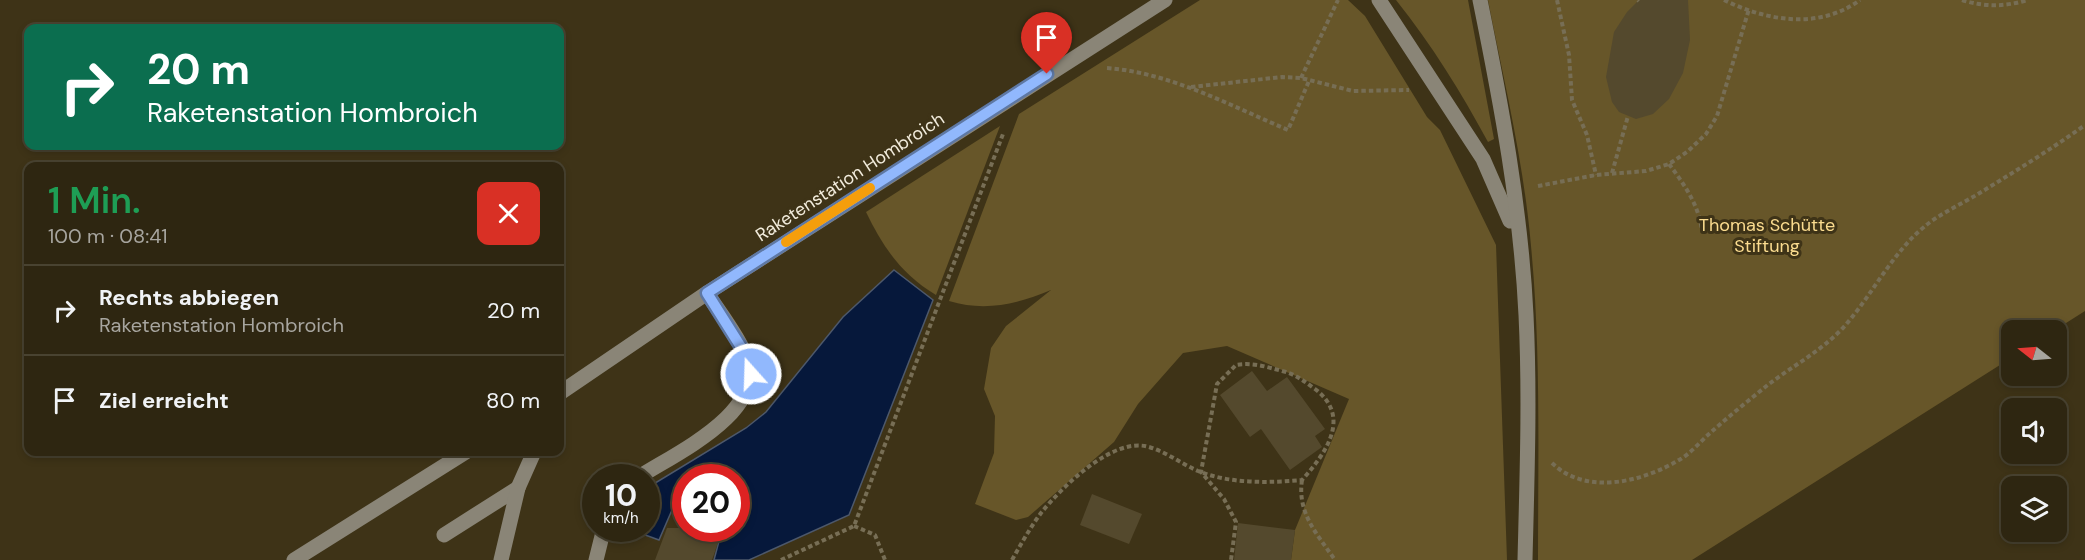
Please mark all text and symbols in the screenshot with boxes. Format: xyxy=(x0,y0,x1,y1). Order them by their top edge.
pin xyxy=(1021,12,1072,74)
icon: arrive xyxy=(1030,21,1063,54)
text: 20 m xyxy=(147,42,250,97)
icon: right xyxy=(48,48,126,126)
text: Raketenstation Hombroich xyxy=(147,95,478,130)
street label: Raketenstation Hombroich xyxy=(751,107,949,247)
text: 1 Min. xyxy=(48,177,140,224)
button: close xyxy=(477,182,540,245)
park label: Thomas Schütte Stiftung xyxy=(1699,213,1835,258)
text: 100 m · 08:41 xyxy=(48,223,168,249)
text: Rechts abbiegen xyxy=(99,283,279,312)
icon: right xyxy=(48,294,81,327)
text: 20 m xyxy=(487,296,540,325)
text: Raketenstation Hombroich xyxy=(99,312,344,338)
north arrow xyxy=(2001,320,2067,386)
map controls xyxy=(2001,320,2067,542)
position arrow xyxy=(719,342,783,406)
icon: arrive xyxy=(48,384,81,417)
text: Ziel erreicht xyxy=(99,386,229,415)
text: 80 m xyxy=(486,386,540,415)
button: sound xyxy=(2001,398,2067,464)
speed limit sign: 20 xyxy=(672,464,750,542)
text: 10 xyxy=(605,476,637,515)
button: layers xyxy=(2001,476,2067,542)
text: km/h xyxy=(603,508,639,528)

